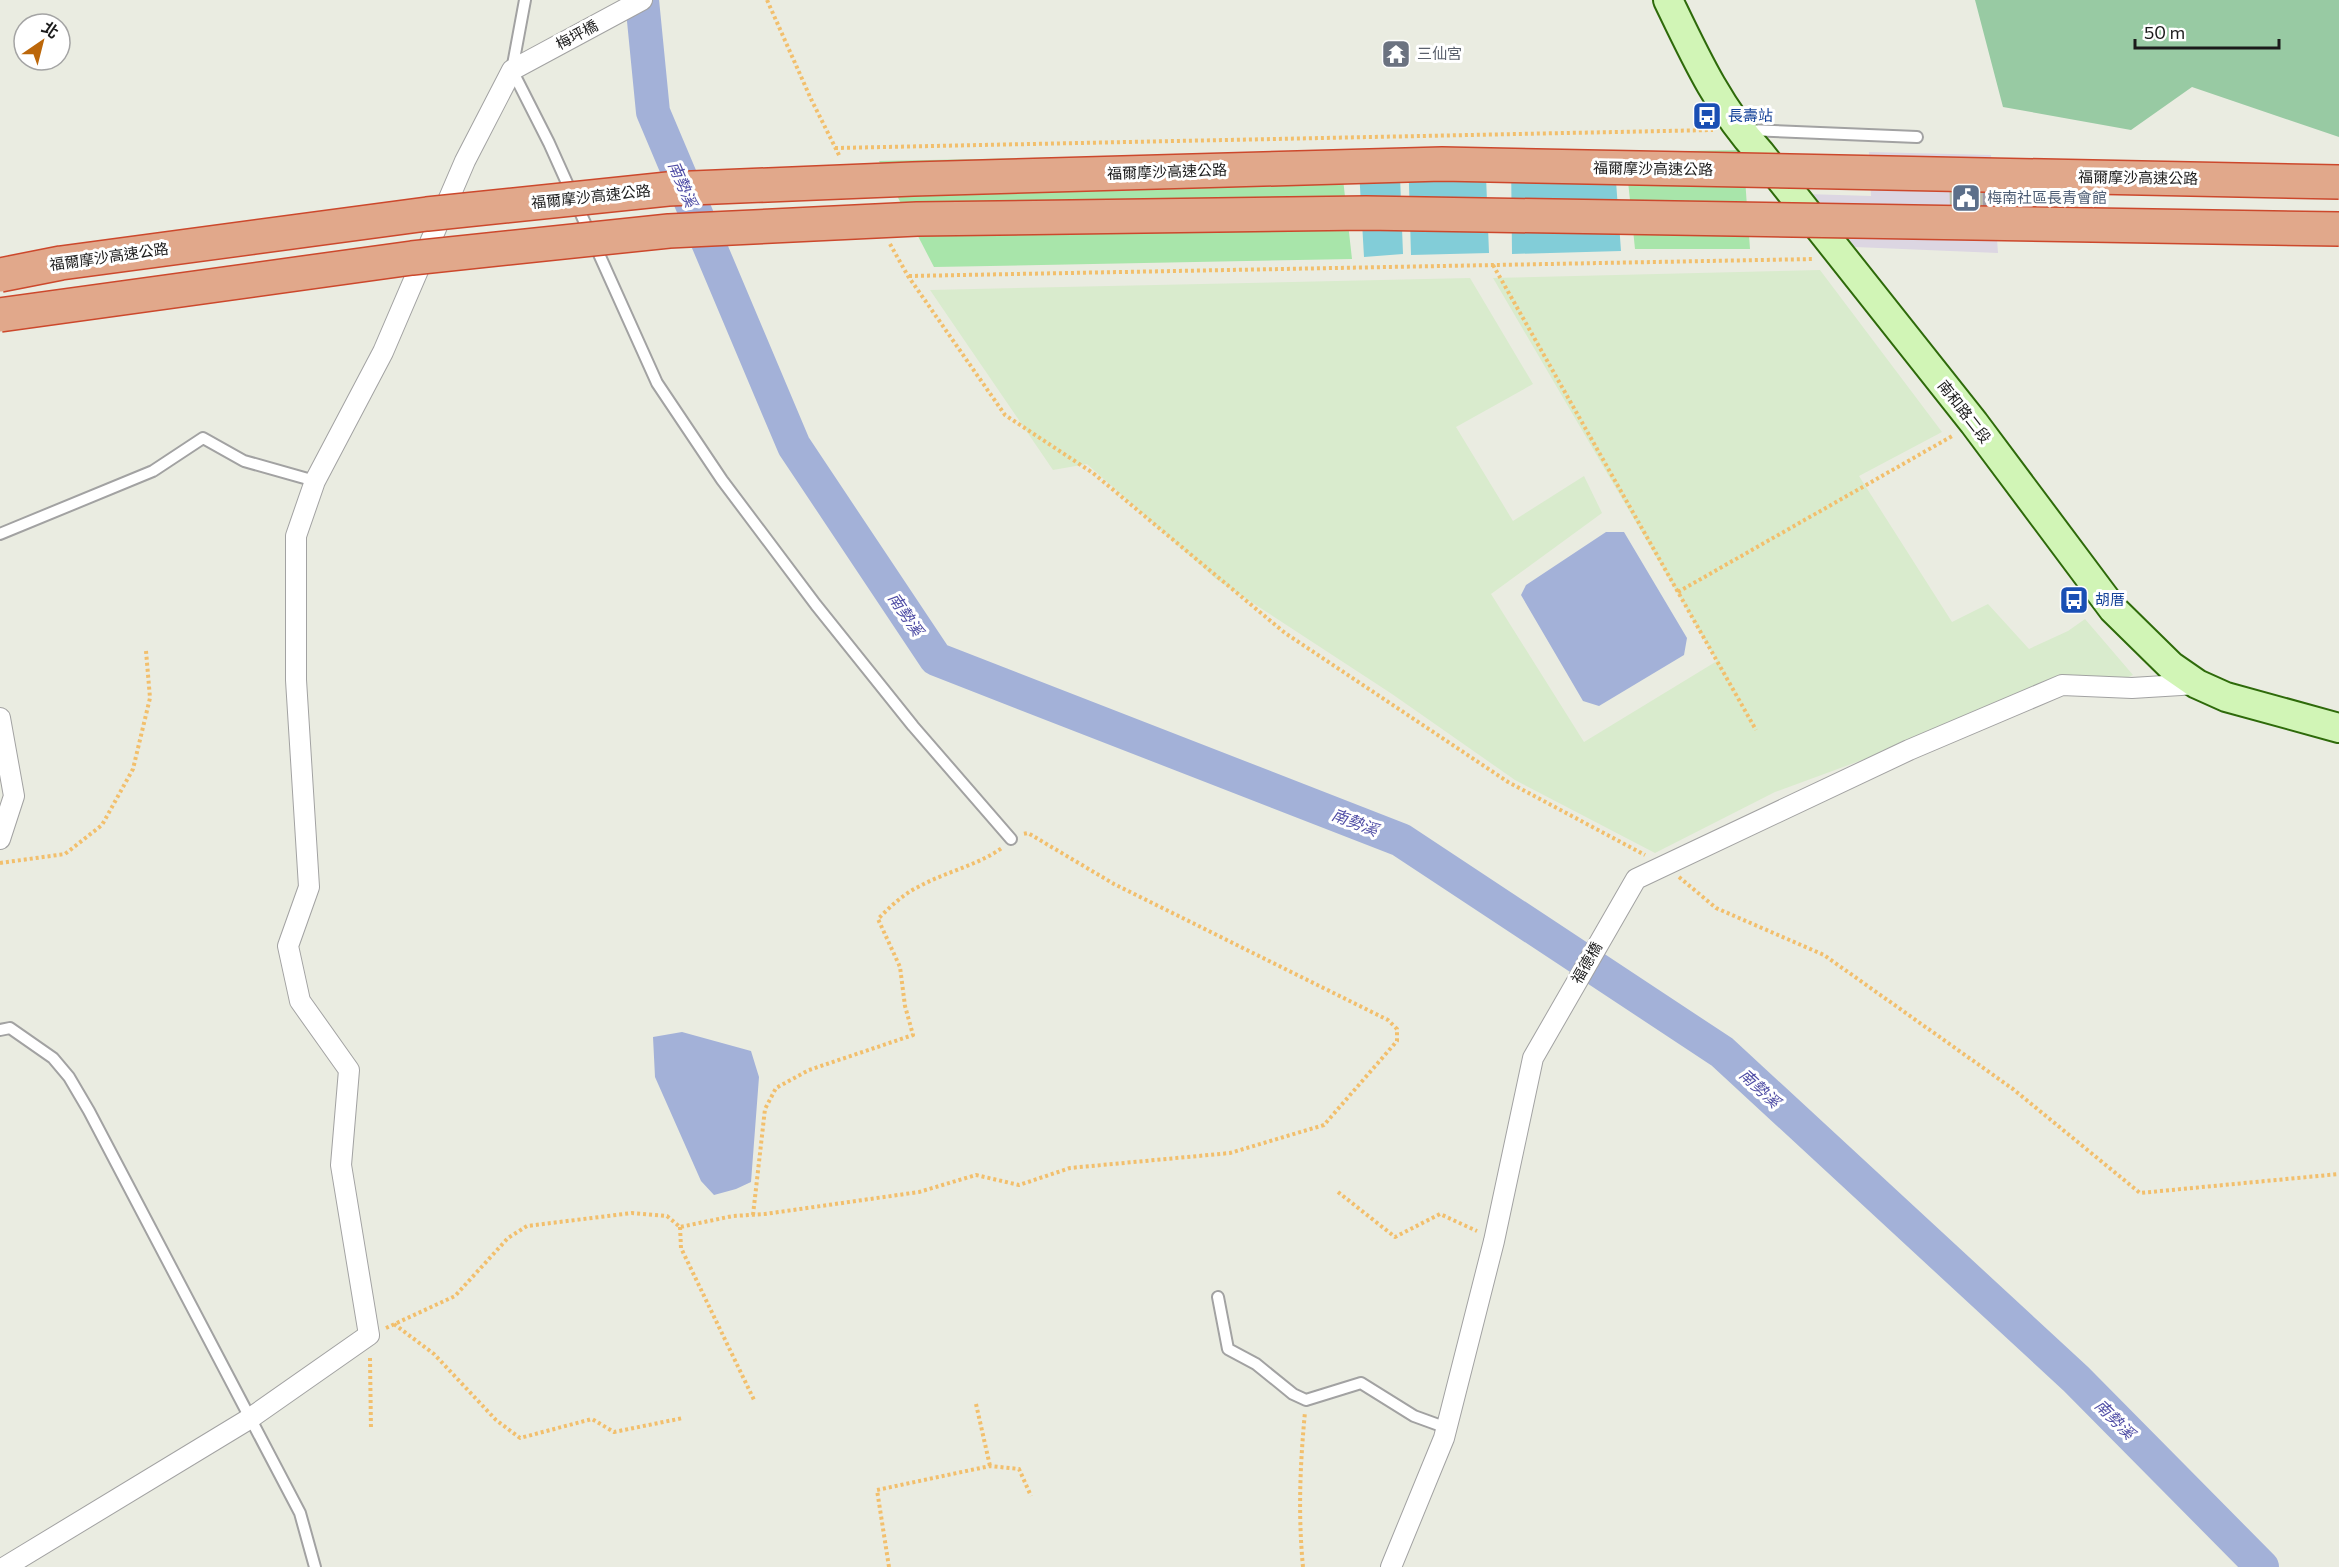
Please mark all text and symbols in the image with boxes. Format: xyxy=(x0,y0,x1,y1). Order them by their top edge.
north arrow xyxy=(12,12,72,72)
scale bar xyxy=(2135,12,2279,50)
street label: 梅坪橋 xyxy=(552,16,601,53)
text: 北 xyxy=(39,17,63,42)
text: 50 m xyxy=(2144,21,2185,43)
temple icon: 三仙宮 xyxy=(1380,38,1412,70)
place label: 三仙宮 xyxy=(1417,44,1462,62)
bus stop icon: 長壽站 xyxy=(1691,100,1723,132)
place label: 長壽站 xyxy=(1728,106,1773,124)
water label: 南勢溪 xyxy=(665,158,702,211)
street label: 福爾摩沙高速公路 xyxy=(1593,158,1713,178)
street label: 福爾摩沙高速公路 xyxy=(1107,160,1227,182)
street label: 福爾摩沙高速公路 xyxy=(2078,167,2198,187)
street label: 福爾摩沙高速公路 xyxy=(530,181,652,211)
public building icon: 梅南社區長青會館 xyxy=(1950,182,1982,214)
place label: 梅南社區長青會館 xyxy=(1987,188,2107,206)
street label: 福爾摩沙高速公路 xyxy=(48,239,170,273)
street label: 南和路二段 xyxy=(1935,376,1995,446)
bus stop icon: 胡厝 xyxy=(2058,584,2090,616)
water label: 南勢溪 xyxy=(885,589,929,641)
place label: 胡厝 xyxy=(2095,590,2125,608)
water label: 南勢溪 xyxy=(1329,804,1383,840)
street label: 福德橋 xyxy=(1567,939,1605,986)
water label: 南勢溪 xyxy=(1736,1064,1786,1112)
water label: 南勢溪 xyxy=(2092,1395,2140,1444)

